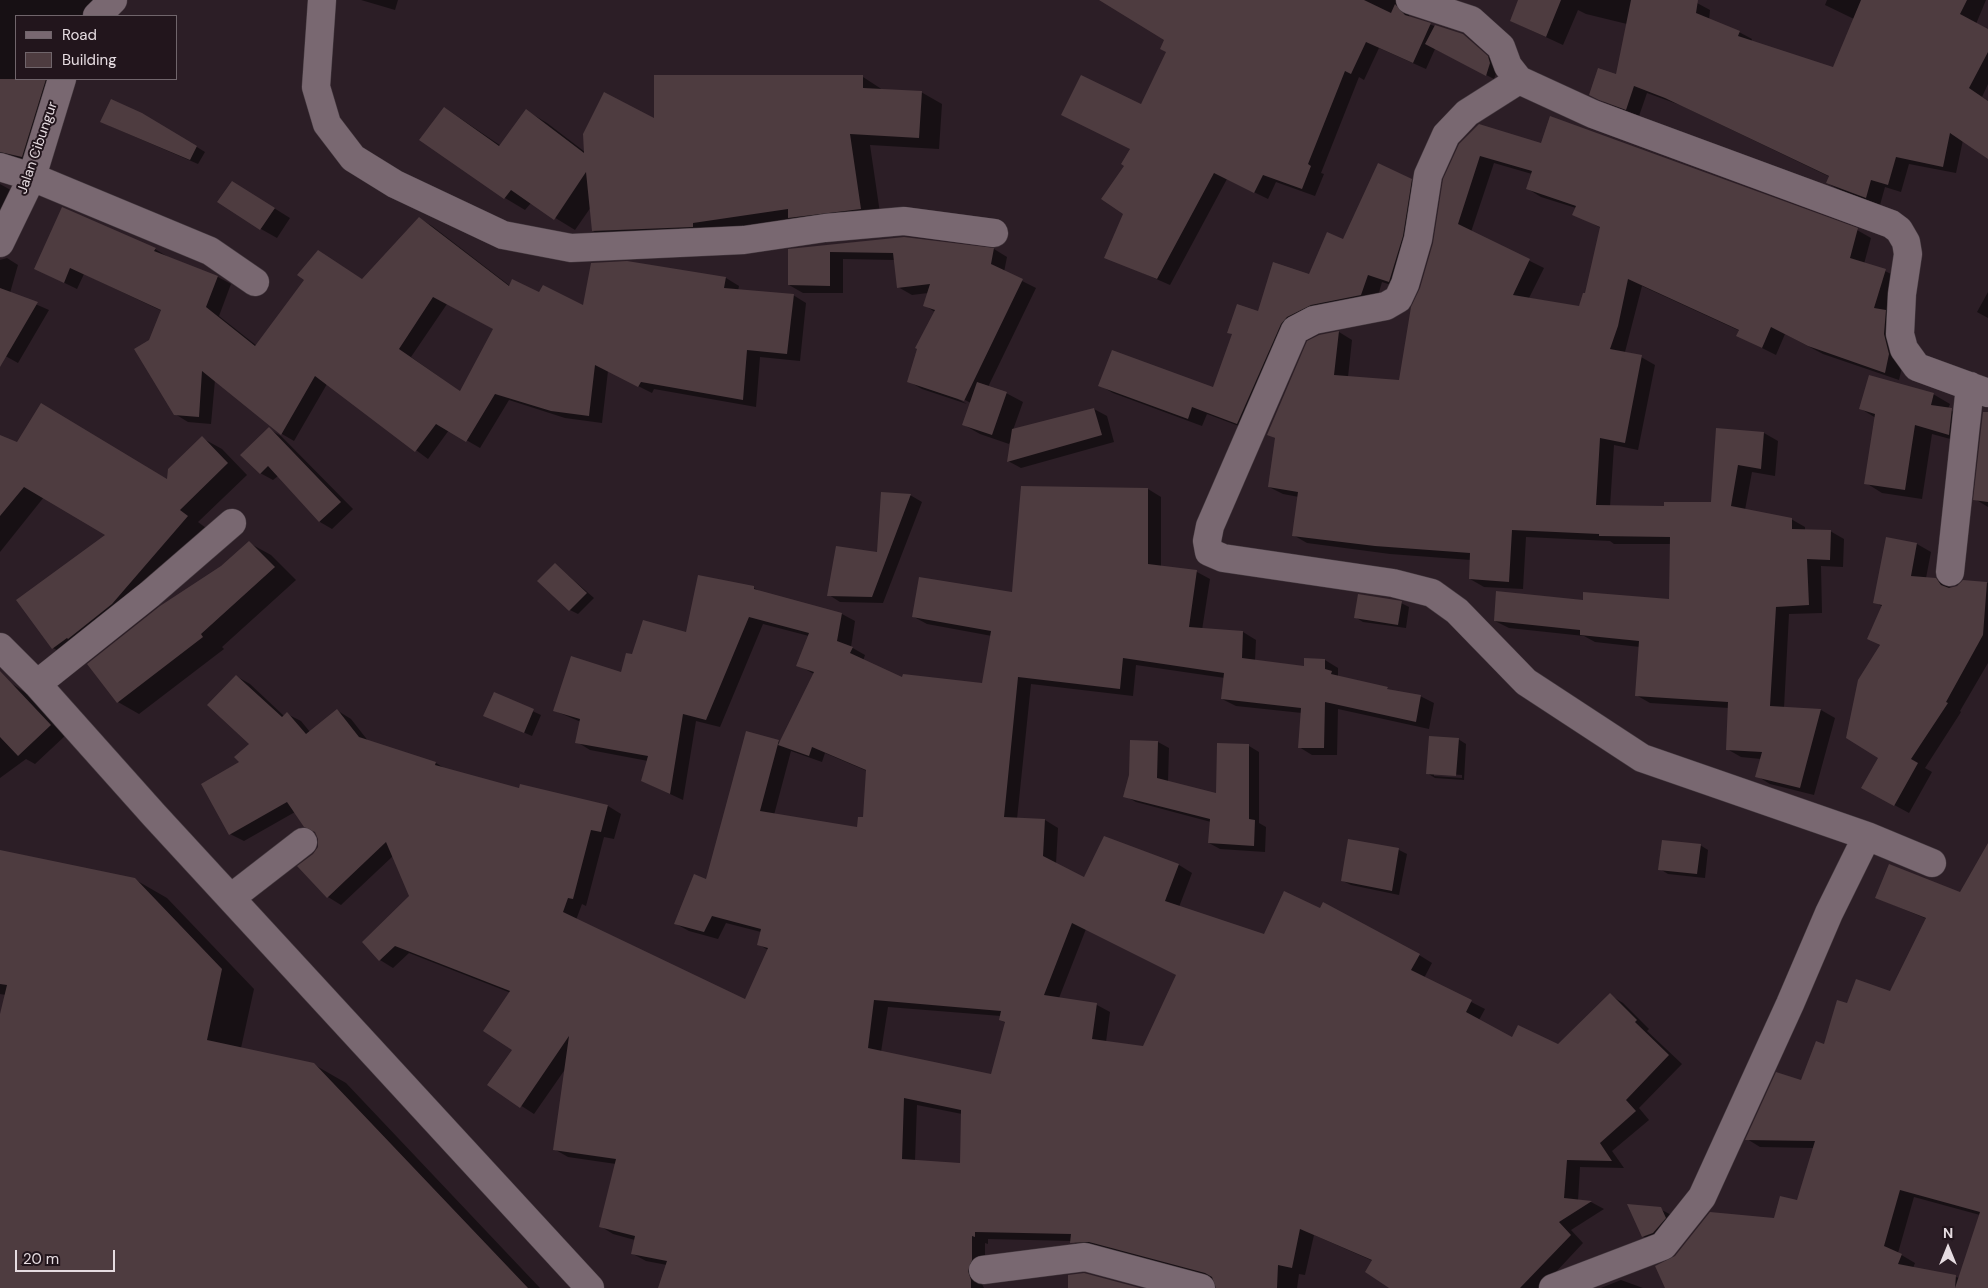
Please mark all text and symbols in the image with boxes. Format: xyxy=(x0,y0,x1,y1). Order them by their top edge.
legend xyxy=(15,15,178,80)
text: Road xyxy=(62,25,97,45)
text: Building xyxy=(62,50,117,70)
street label: Jalan Cibungur xyxy=(14,100,62,196)
north arrow xyxy=(1923,1223,1973,1273)
text: N xyxy=(1943,1224,1953,1242)
scale bar xyxy=(18,1240,118,1272)
text: 20 m xyxy=(23,1249,59,1269)

